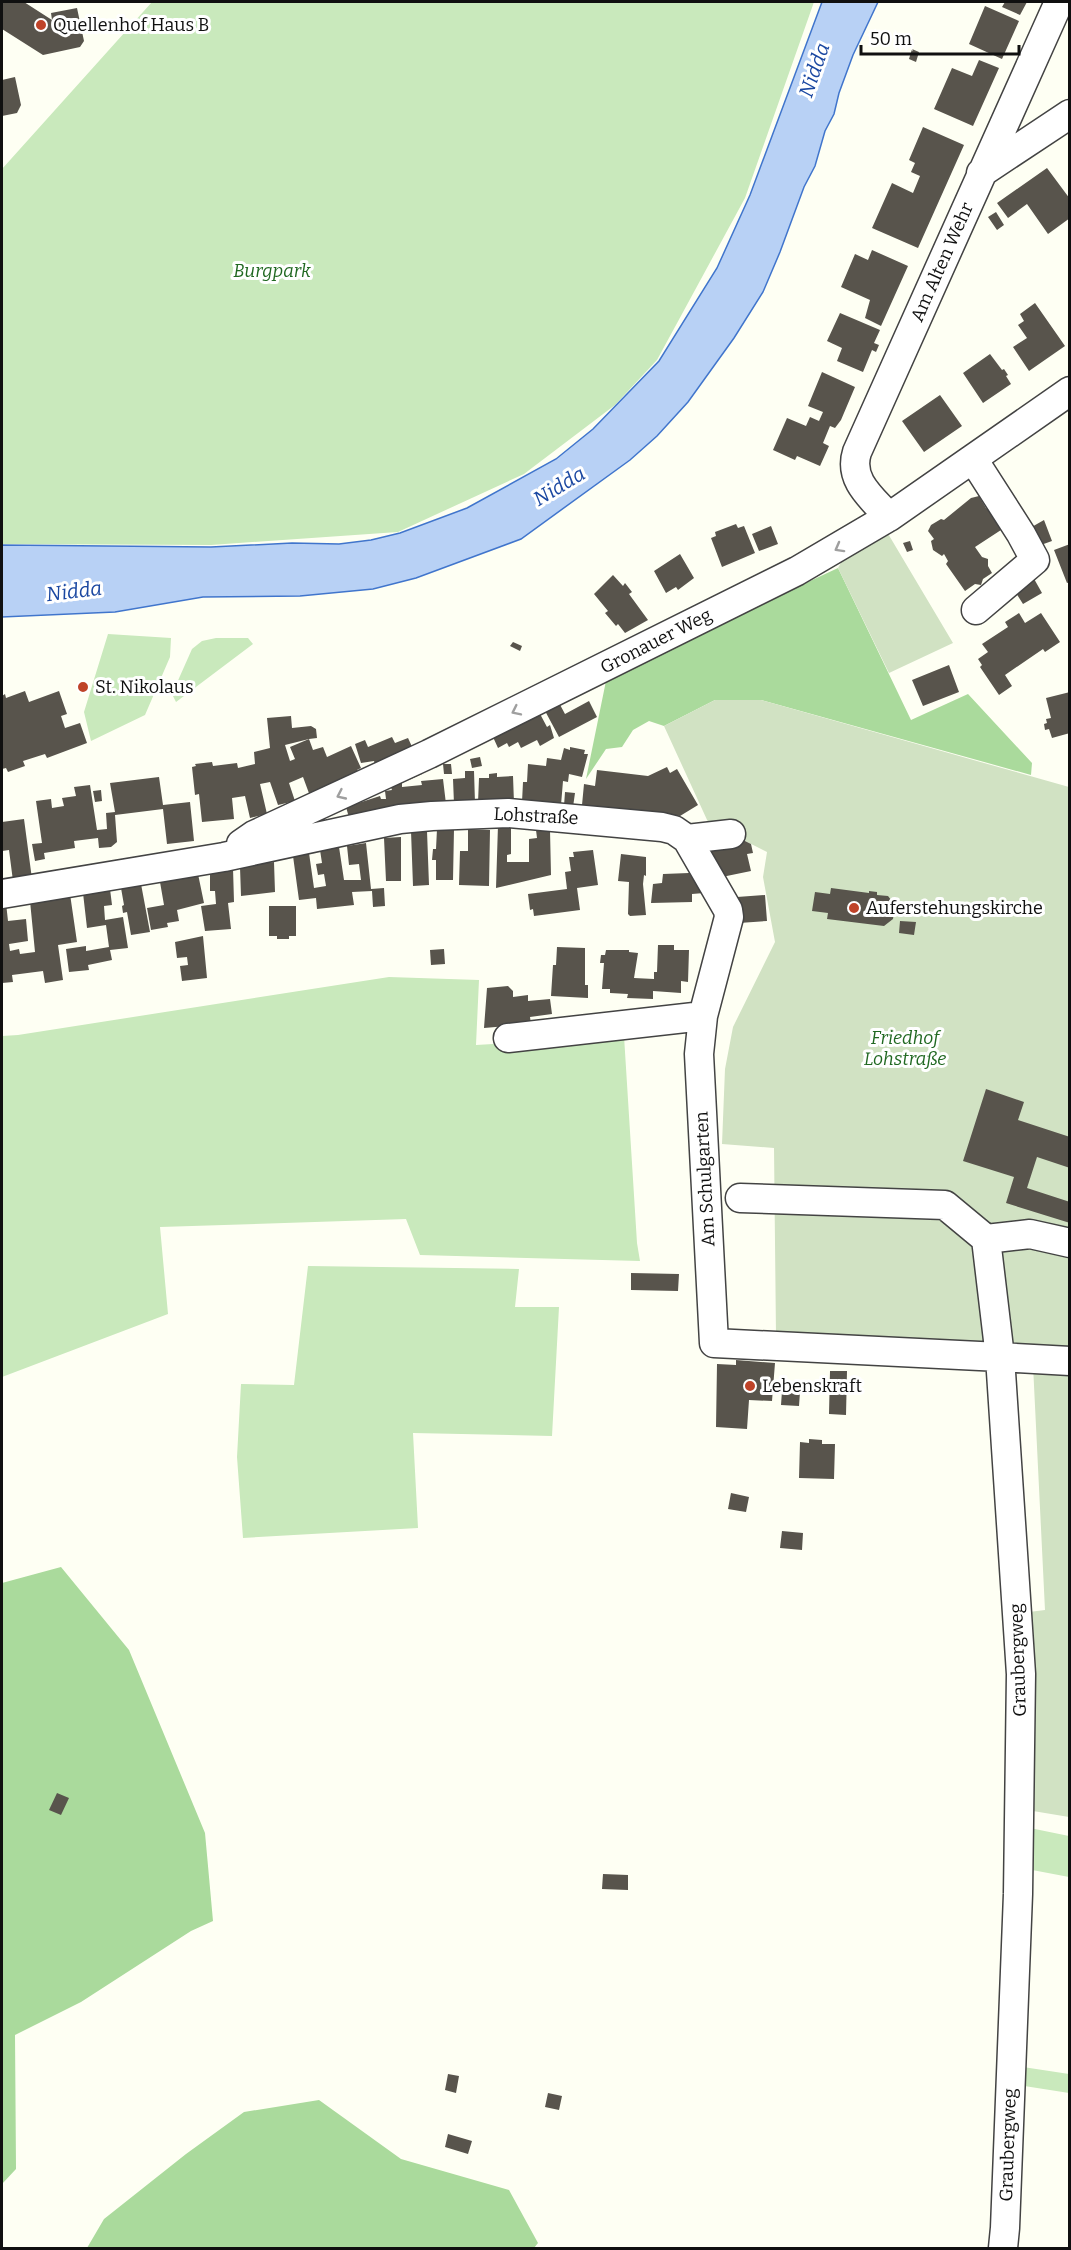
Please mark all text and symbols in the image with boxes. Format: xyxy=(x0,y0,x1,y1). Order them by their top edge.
place label: Quellenhof Haus B xyxy=(53,14,209,36)
marker: Quellenhof Haus B xyxy=(34,18,48,32)
scale bar xyxy=(861,18,1018,56)
text: 50 m xyxy=(870,28,912,50)
water label: Nidda xyxy=(794,40,834,100)
street label: Am Alten Wehr xyxy=(906,199,978,325)
park label: Burgpark xyxy=(233,260,311,282)
water label: Nidda xyxy=(529,461,589,511)
one-way arrow xyxy=(835,540,845,552)
water label: Nidda xyxy=(45,576,103,606)
street label: Gronauer Weg xyxy=(597,604,715,678)
place label: St. Nikolaus xyxy=(95,676,194,698)
marker: St. Nikolaus xyxy=(76,680,90,694)
one-way arrow xyxy=(512,703,523,715)
one-way arrow xyxy=(336,787,347,799)
street label: Lohstraße xyxy=(493,803,579,829)
place label: Auferstehungskirche xyxy=(866,897,1043,919)
marker: Auferstehungskirche xyxy=(847,901,861,915)
park label: Friedhof Lohstraße xyxy=(864,1027,946,1070)
street label: Am Schulgarten xyxy=(690,1110,720,1247)
place label: Lebenskraft xyxy=(762,1375,862,1397)
marker: Lebenskraft xyxy=(743,1379,757,1393)
street label: Graubergweg xyxy=(1005,1603,1031,1717)
street label: Graubergweg xyxy=(995,2088,1021,2202)

